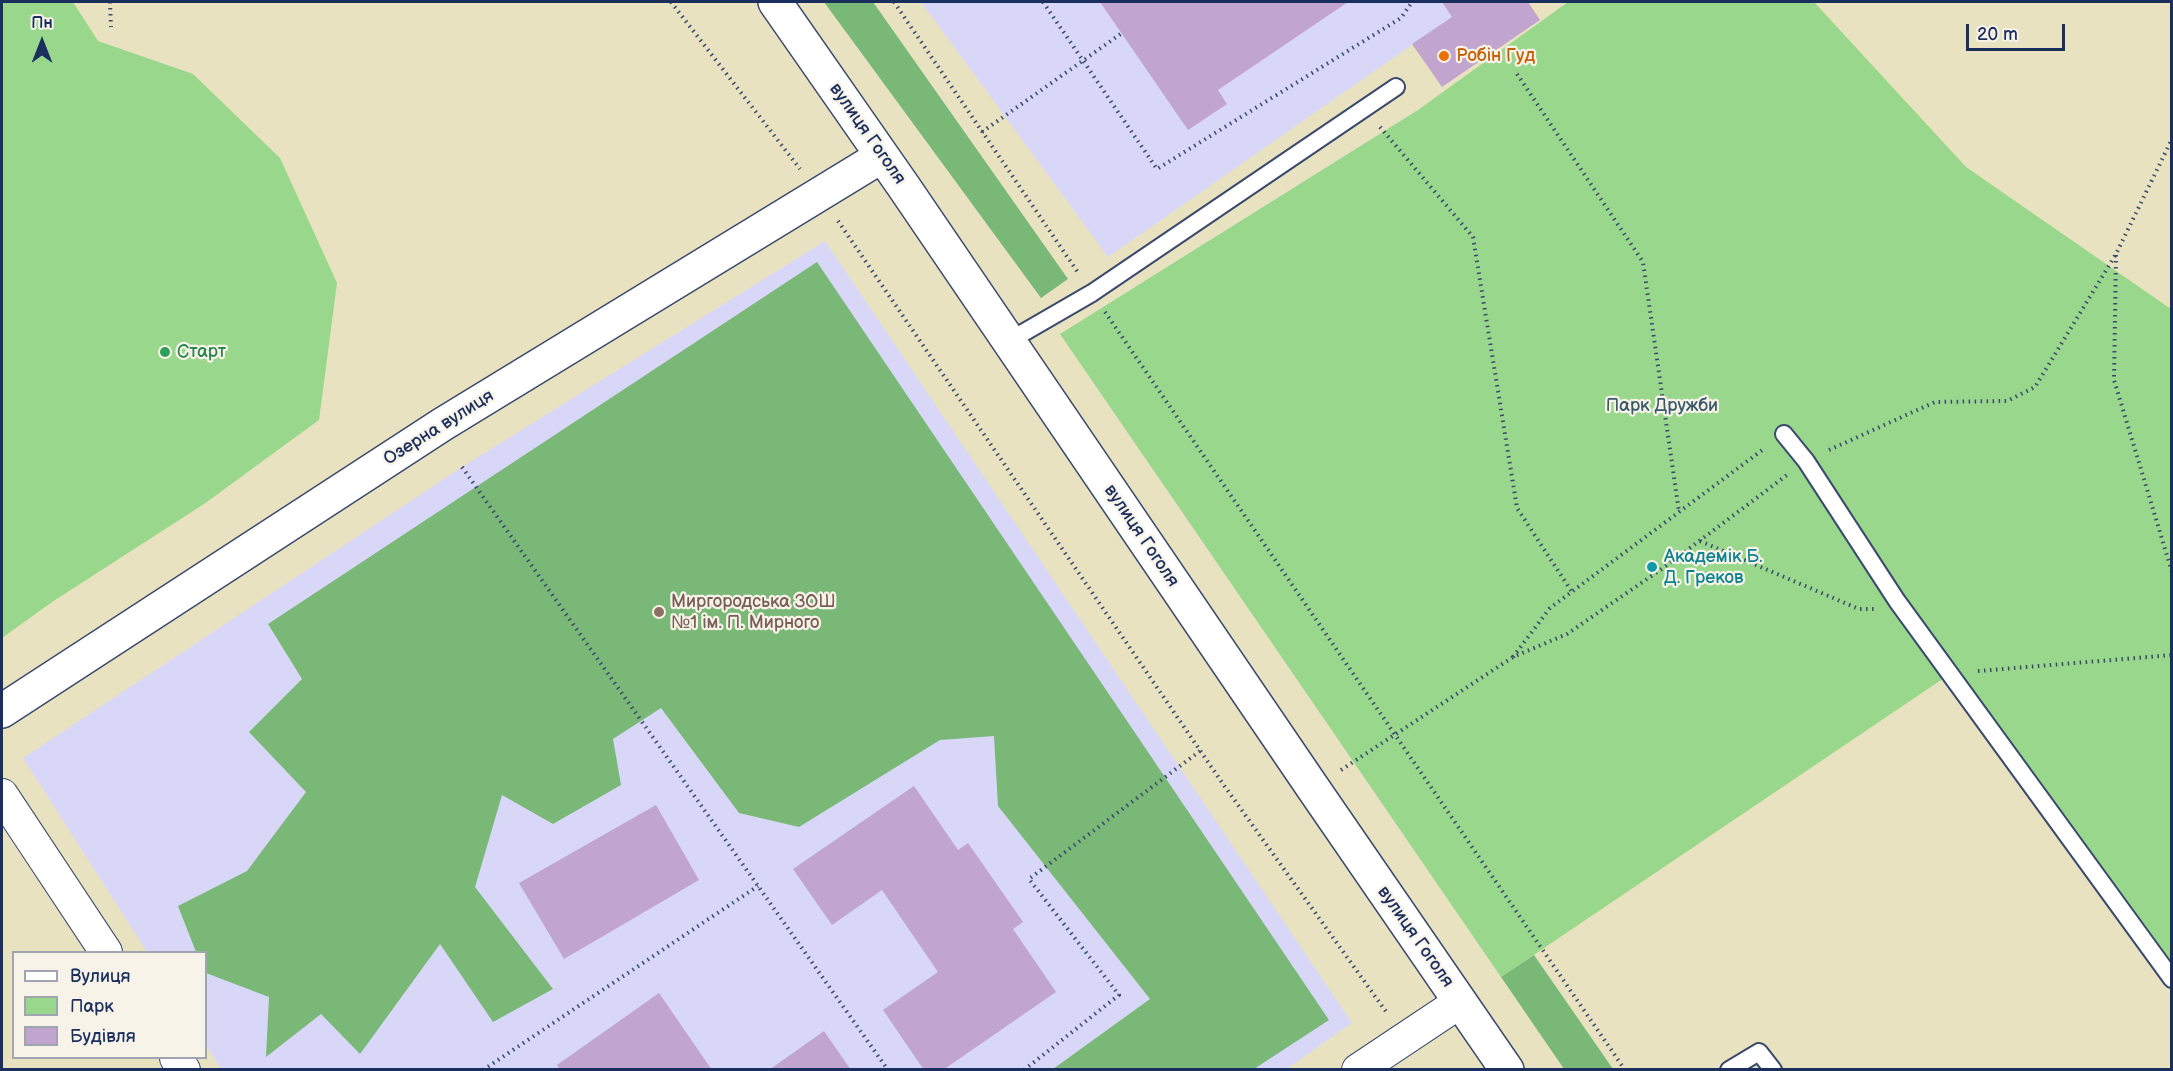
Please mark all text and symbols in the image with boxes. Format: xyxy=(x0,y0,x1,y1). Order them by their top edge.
north arrow xyxy=(12,12,72,72)
scale bar xyxy=(1969,12,2068,50)
text: Пн xyxy=(31,14,53,33)
text: 20 m xyxy=(1977,24,2018,45)
place label: Робін Гуд xyxy=(1456,45,1535,67)
marker: Робін Гуд xyxy=(1437,49,1451,63)
street label: вулиця Гоголя xyxy=(824,79,910,189)
place label: Старт xyxy=(177,341,226,363)
marker: Старт xyxy=(158,345,172,359)
street label: Озерна вулиця xyxy=(380,385,498,471)
park label: Парк Дружби xyxy=(1606,395,1718,417)
street label: вулиця Гоголя xyxy=(1099,481,1183,591)
place label: Академік Б. Д. Греков xyxy=(1664,546,1762,588)
marker: Академік Б. Д. Греков xyxy=(1645,560,1659,574)
place label: Миргородська ЗОШ №1 ім. П. Мирного xyxy=(671,591,836,634)
marker: Миргородська ЗОШ №1 ім. П. Мирного xyxy=(652,605,666,619)
street label: вулиця Гоголя xyxy=(1372,882,1458,992)
legend xyxy=(12,951,207,1059)
text: Вулиця xyxy=(70,966,131,987)
text: Парк xyxy=(70,996,114,1017)
text: Будівля xyxy=(70,1026,136,1047)

